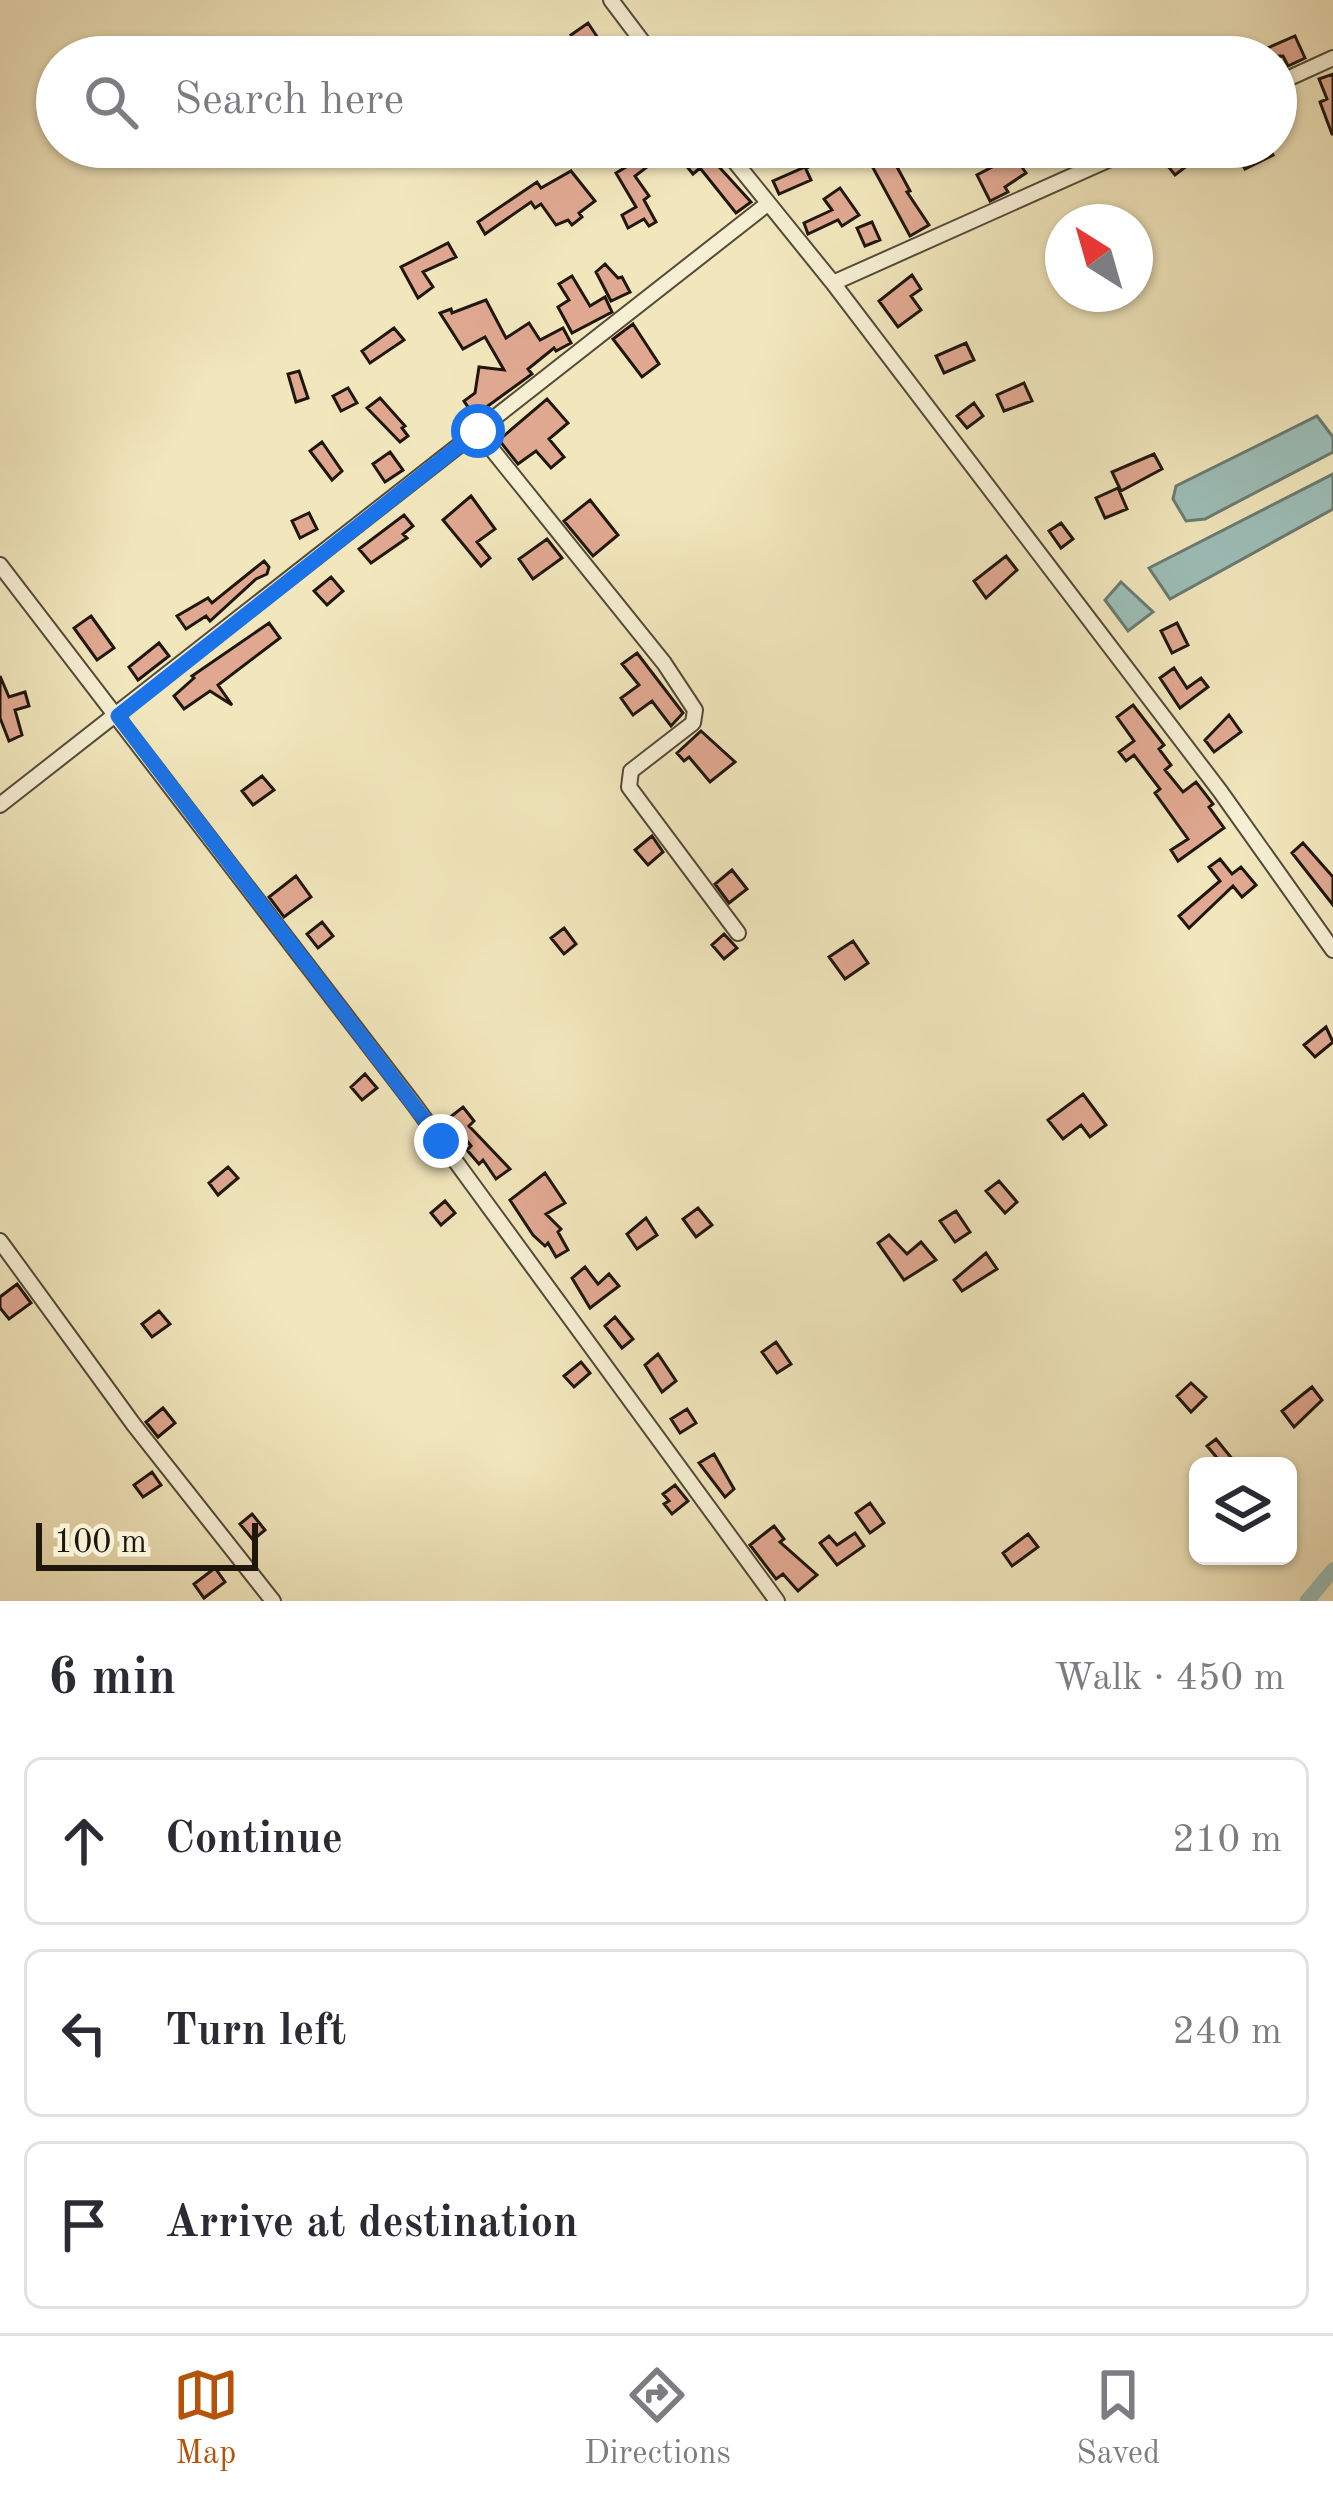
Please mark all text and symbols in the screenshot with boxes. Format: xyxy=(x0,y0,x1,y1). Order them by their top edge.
search box xyxy=(36,36,1297,168)
icon: search xyxy=(78,69,144,135)
text: Search here xyxy=(174,79,404,124)
north arrow xyxy=(1045,204,1153,312)
route start xyxy=(451,404,505,458)
route end xyxy=(414,1114,468,1168)
map controls xyxy=(1189,1457,1297,1565)
button: layers xyxy=(1189,1457,1297,1565)
scale bar xyxy=(36,1517,258,1570)
text: 100 m xyxy=(54,1527,147,1560)
text: 6 min xyxy=(48,1654,176,1705)
text: Walk · 450 m xyxy=(1054,1659,1285,1698)
icon: ahead xyxy=(51,1808,117,1874)
text: Continue xyxy=(165,1818,343,1863)
text: 210 m xyxy=(1172,1821,1282,1860)
icon: left xyxy=(51,2000,117,2066)
text: Turn left xyxy=(165,2010,346,2055)
text: 240 m xyxy=(1172,2013,1282,2052)
icon: arrive xyxy=(51,2192,117,2258)
text: Arrive at destination xyxy=(165,2202,578,2247)
tab: Map xyxy=(173,2362,239,2475)
tab: Directions xyxy=(584,2362,731,2475)
tab: Saved xyxy=(1076,2362,1160,2475)

